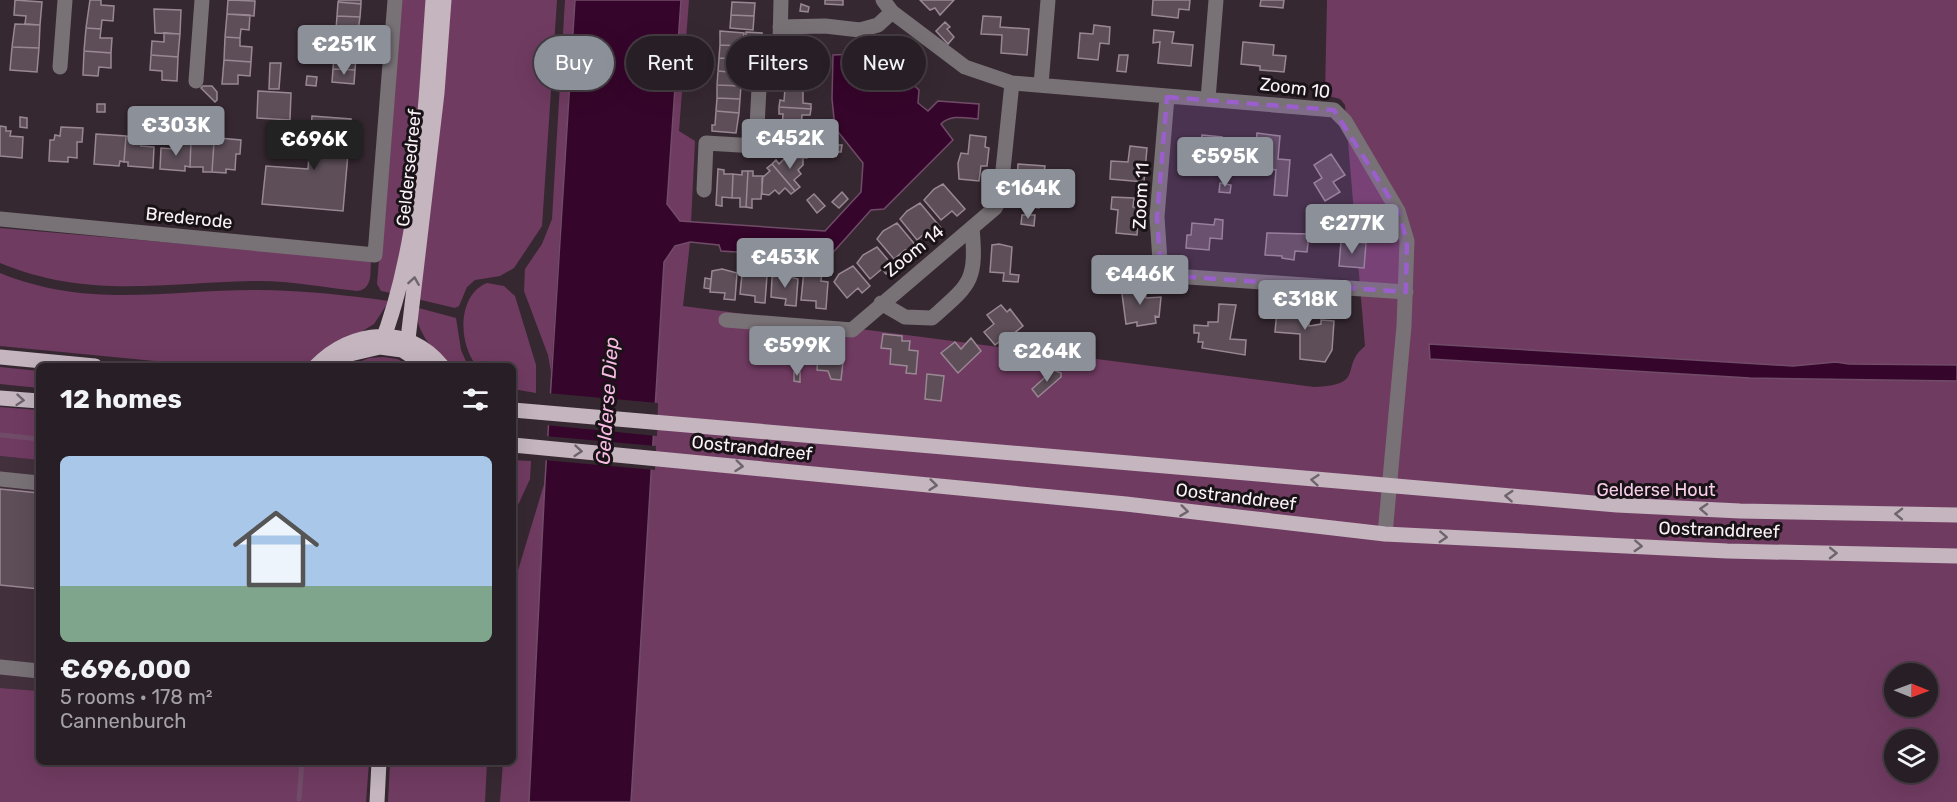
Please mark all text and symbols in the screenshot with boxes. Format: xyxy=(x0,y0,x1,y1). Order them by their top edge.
pin: €251K xyxy=(302,25,386,76)
text: €251K xyxy=(312,32,376,56)
chip: Buy xyxy=(534,36,614,90)
chip: Rent xyxy=(626,36,714,90)
chip: Filters xyxy=(726,36,830,90)
chip: New xyxy=(842,36,926,90)
street label: Zoom 10 xyxy=(1259,73,1331,103)
pin: €303K xyxy=(134,106,218,157)
street label: Geldersedreef xyxy=(392,108,426,228)
text: €303K xyxy=(142,113,210,137)
pin: €452K xyxy=(748,119,832,170)
pin: €696K xyxy=(272,120,356,171)
text: €452K xyxy=(756,126,824,150)
text: €696K xyxy=(280,127,348,151)
pin: €595K xyxy=(1183,137,1267,188)
text: €595K xyxy=(1191,144,1259,168)
street label: Zoom 11 xyxy=(1128,162,1154,230)
pin: €164K xyxy=(986,169,1070,220)
text: €164K xyxy=(995,176,1061,200)
street label: Brederode xyxy=(144,202,234,234)
pin: €277K xyxy=(1310,204,1394,255)
text: €277K xyxy=(1320,211,1384,235)
street label: Zoom 14 xyxy=(880,220,948,282)
pin: €453K xyxy=(743,238,827,289)
text: €453K xyxy=(751,245,819,269)
pin: €446K xyxy=(1098,255,1182,306)
text: €446K xyxy=(1105,262,1175,286)
one-way arrow xyxy=(408,277,420,286)
pin: €318K xyxy=(1263,280,1347,331)
text: €318K xyxy=(1272,287,1338,311)
pin: €599K xyxy=(755,326,839,377)
pin: €264K xyxy=(1005,332,1089,383)
text: €599K xyxy=(763,333,831,357)
water label: Gelderse Diep xyxy=(591,336,623,466)
text: €264K xyxy=(1013,339,1081,363)
icon: filters xyxy=(459,383,492,416)
text: 12 homes xyxy=(60,384,182,415)
one-way arrow xyxy=(15,393,24,406)
street label: Oostranddreef xyxy=(691,431,814,465)
one-way arrow xyxy=(573,444,582,457)
one-way arrow xyxy=(734,459,743,472)
one-way arrow xyxy=(1310,474,1319,487)
one-way arrow xyxy=(928,478,937,491)
street label: Oostranddreef xyxy=(1174,479,1298,515)
park label: Gelderse Hout xyxy=(1596,479,1716,501)
one-way arrow xyxy=(1505,490,1514,503)
icon: home xyxy=(222,495,330,603)
one-way arrow xyxy=(1699,503,1708,516)
one-way arrow xyxy=(1180,504,1189,516)
one-way arrow xyxy=(1894,508,1903,520)
street label: Oostranddreef xyxy=(1658,517,1780,543)
one-way arrow xyxy=(1438,530,1447,543)
one-way arrow xyxy=(1633,540,1642,553)
one-way arrow xyxy=(1828,547,1837,559)
text: €696,000 xyxy=(60,654,191,685)
north arrow xyxy=(1884,663,1938,717)
map controls xyxy=(1884,663,1938,783)
text: 5 rooms · 178 m² xyxy=(60,685,213,709)
text: Cannenburch xyxy=(60,709,187,733)
button: layers xyxy=(1884,729,1938,783)

